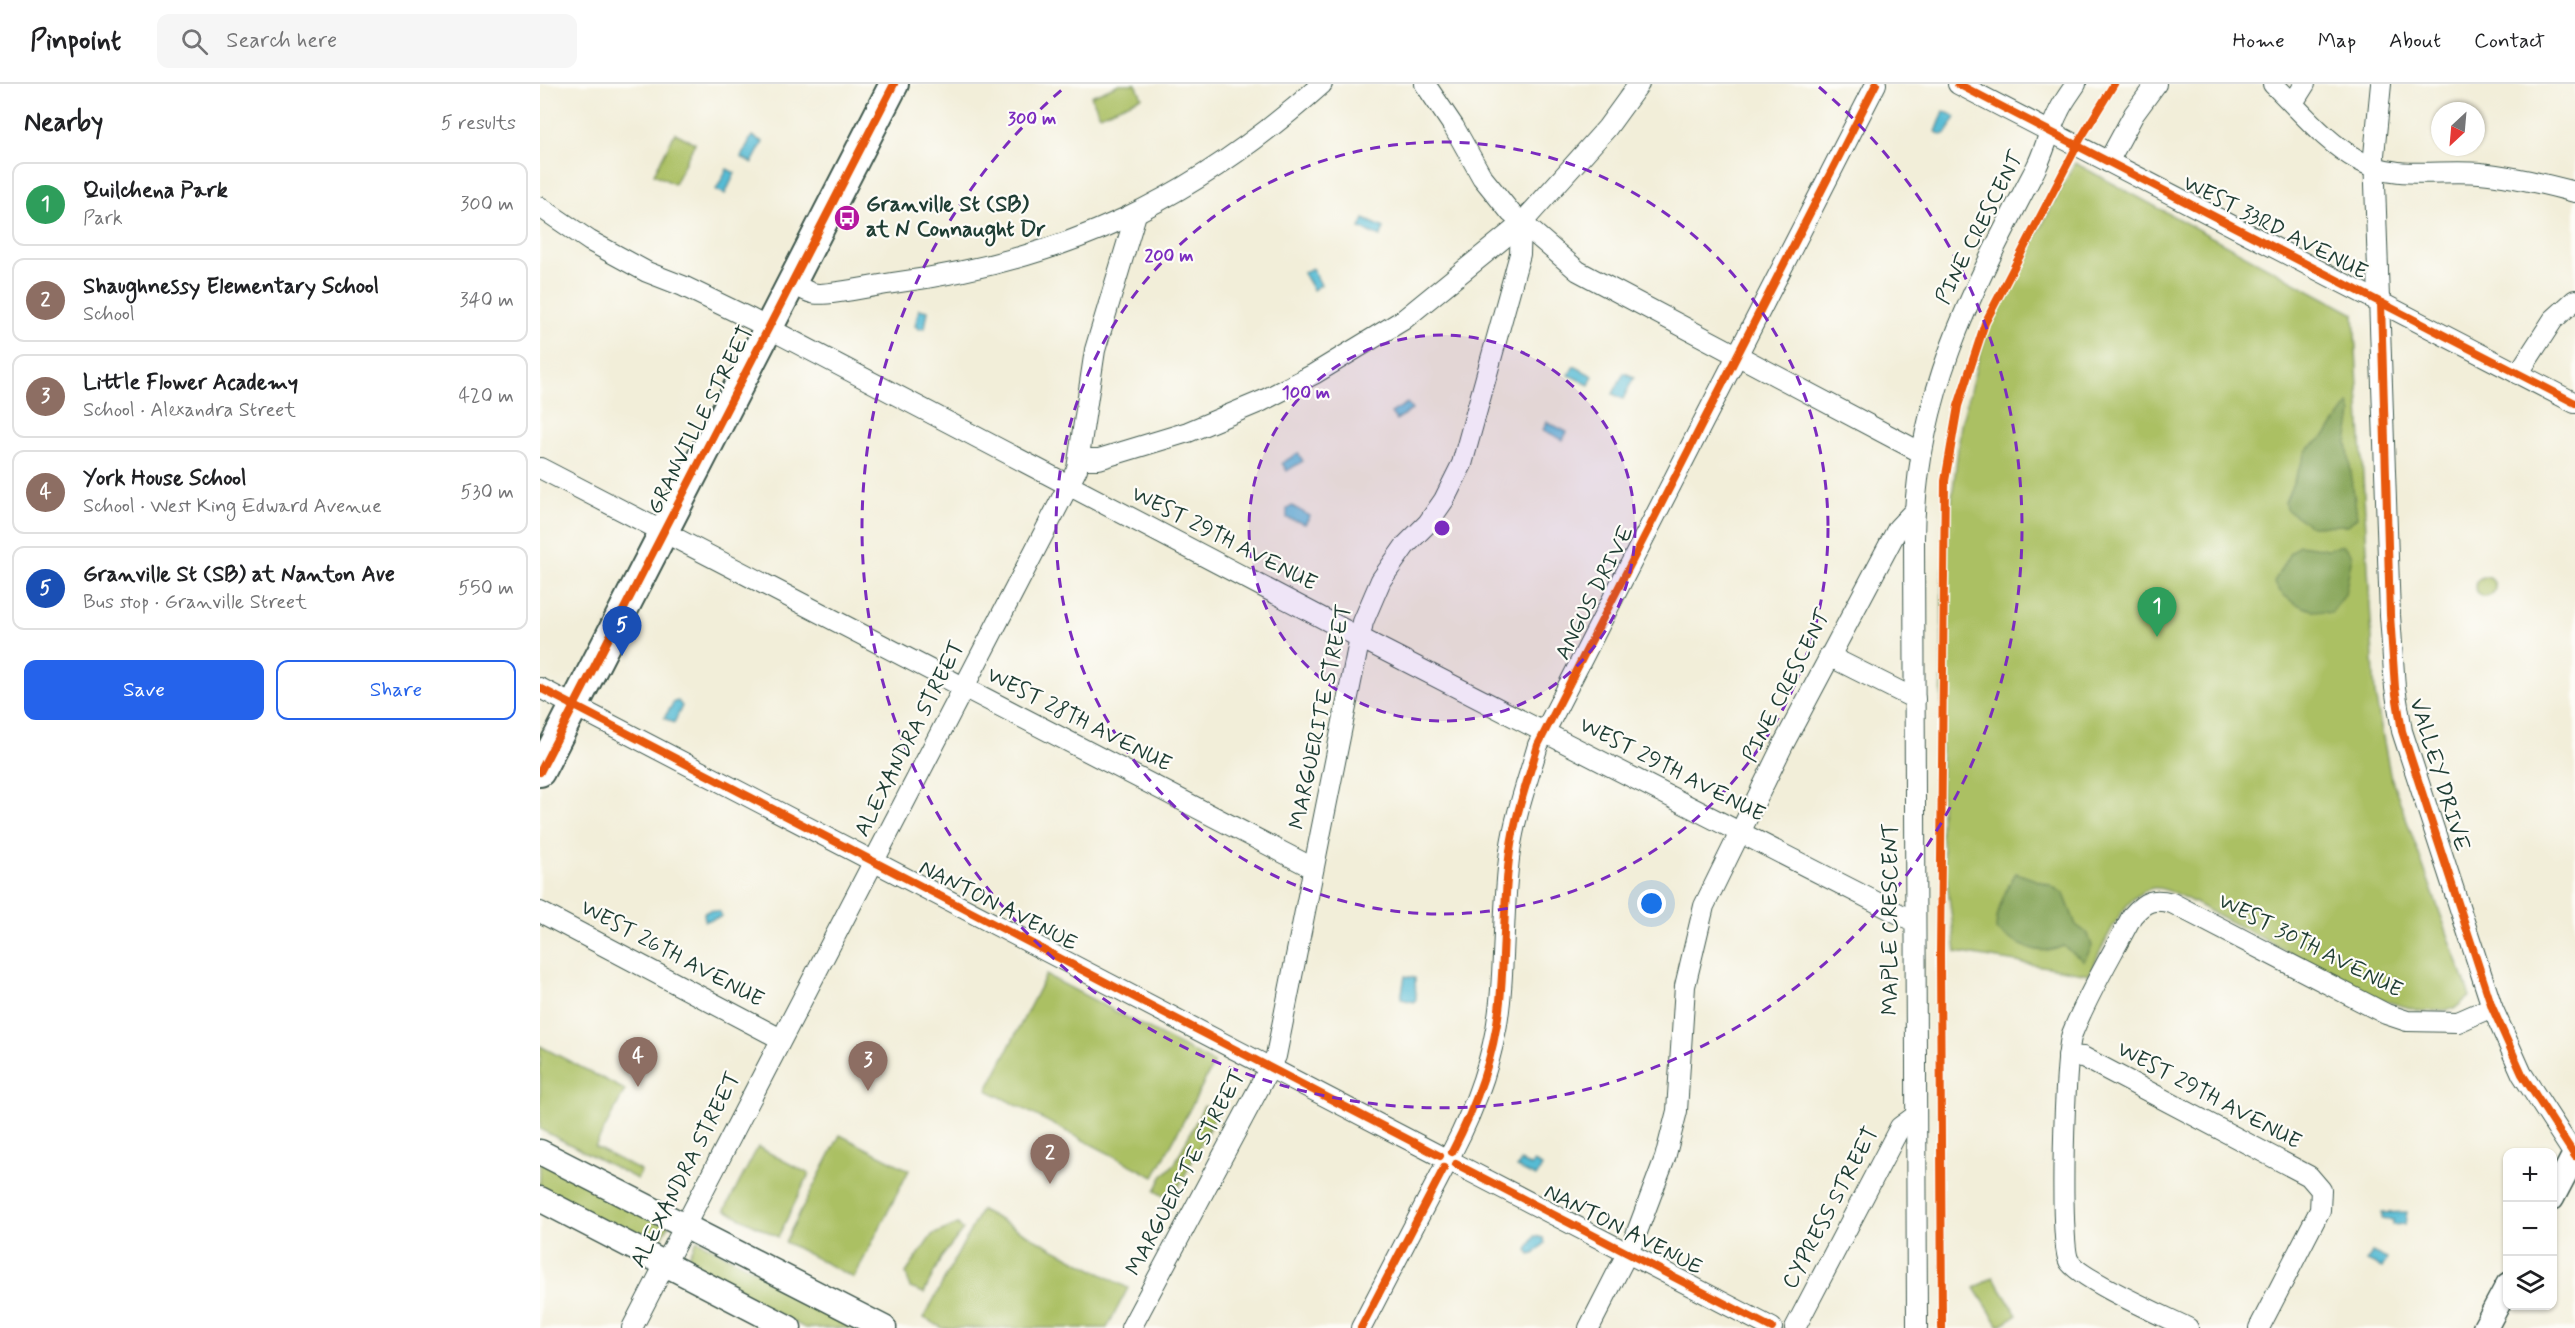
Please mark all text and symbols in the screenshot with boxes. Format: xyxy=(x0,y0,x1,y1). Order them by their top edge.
search box xyxy=(157,14,577,68)
text: Pinpoint xyxy=(30,23,121,60)
icon: search xyxy=(178,25,211,58)
text: Search here xyxy=(226,27,337,55)
text: Home xyxy=(2233,27,2285,55)
text: Map xyxy=(2318,27,2356,55)
text: About xyxy=(2389,27,2441,55)
text: Contact xyxy=(2474,27,2545,55)
north arrow xyxy=(2431,102,2485,156)
text: Nearby xyxy=(24,106,103,140)
text: 300 m xyxy=(1008,107,1056,131)
text: 5 results xyxy=(441,110,516,137)
street label: PINE CRESCENT xyxy=(1929,146,2031,309)
street label: WEST 33RD AVENUE xyxy=(2178,169,2372,287)
text: Quilchena Park xyxy=(83,177,228,205)
text: 1 xyxy=(41,191,50,218)
text: 300 m xyxy=(460,191,514,218)
place label: Granville St (SB) at N Connaught Dr xyxy=(866,191,1047,247)
bus stop icon: Granville St (SB) at N Connaught Dr xyxy=(832,203,862,233)
text: Park xyxy=(83,205,123,232)
text: 200 m xyxy=(1144,244,1194,268)
text: Shaughnessy Elementary School xyxy=(83,273,379,301)
text: 2 xyxy=(41,287,50,314)
text: 340 m xyxy=(459,287,514,314)
text: School xyxy=(83,301,135,328)
street label: GRANVILLE STREET xyxy=(641,321,761,519)
text: Little Flower Academy xyxy=(83,369,298,397)
text: 100 m xyxy=(1282,381,1330,405)
text: 3 xyxy=(41,383,50,410)
text: 420 m xyxy=(458,383,514,410)
text: School · Alexandra Street xyxy=(83,397,296,424)
text: York House School xyxy=(83,465,246,493)
text: 4 xyxy=(40,479,51,506)
text: 530 m xyxy=(460,479,514,506)
street label: WEST 29TH AVENUE xyxy=(1126,480,1322,598)
text: School · West King Edward Avenue xyxy=(83,493,382,520)
centre of rings xyxy=(1432,518,1452,538)
street label: ANGUS DRIVE xyxy=(1549,521,1641,665)
text: Granville St (SB) at Nanton Ave xyxy=(83,561,395,589)
text: 5 xyxy=(40,575,52,602)
text: 550 m xyxy=(458,575,514,602)
pin: 1 xyxy=(2138,588,2176,637)
text: Bus stop · Granville Street xyxy=(83,589,307,616)
street label: MARGUERITE STREET xyxy=(1283,602,1359,832)
street label: PINE CRESCENT xyxy=(1736,604,1838,767)
pin: 5 xyxy=(602,606,641,656)
street label: ALEXANDRA STREET xyxy=(848,636,972,842)
button: Save xyxy=(24,660,264,720)
button: Share xyxy=(276,660,516,720)
street label: WEST 28TH AVENUE xyxy=(982,661,1176,779)
street label: VALLEY DRIVE xyxy=(2402,695,2476,855)
street label: WEST 29TH AVENUE xyxy=(1574,711,1770,829)
street label: MAPLE CRESCENT xyxy=(1877,823,1905,1015)
street label: NANTON AVENUE xyxy=(914,854,1082,958)
street label: WEST 30TH AVENUE xyxy=(2213,887,2407,1005)
your location xyxy=(1637,889,1666,918)
street label: WEST 26TH AVENUE xyxy=(575,894,769,1014)
street label: WEST 29TH AVENUE xyxy=(2112,1036,2306,1156)
pin: 4 xyxy=(618,1038,658,1087)
pin: 3 xyxy=(848,1042,888,1091)
street label: MARGUERITE STREET xyxy=(1120,1065,1252,1281)
street label: ALEXANDRA STREET xyxy=(624,1067,748,1273)
street label: CYPRESS STREET xyxy=(1776,1122,1886,1294)
pin: 2 xyxy=(1030,1134,1070,1184)
map controls xyxy=(2503,1148,2557,1310)
button: + xyxy=(2503,1148,2557,1202)
street label: NANTON AVENUE xyxy=(1539,1178,1707,1282)
button: − xyxy=(2503,1202,2557,1256)
button: layers xyxy=(2503,1256,2557,1310)

